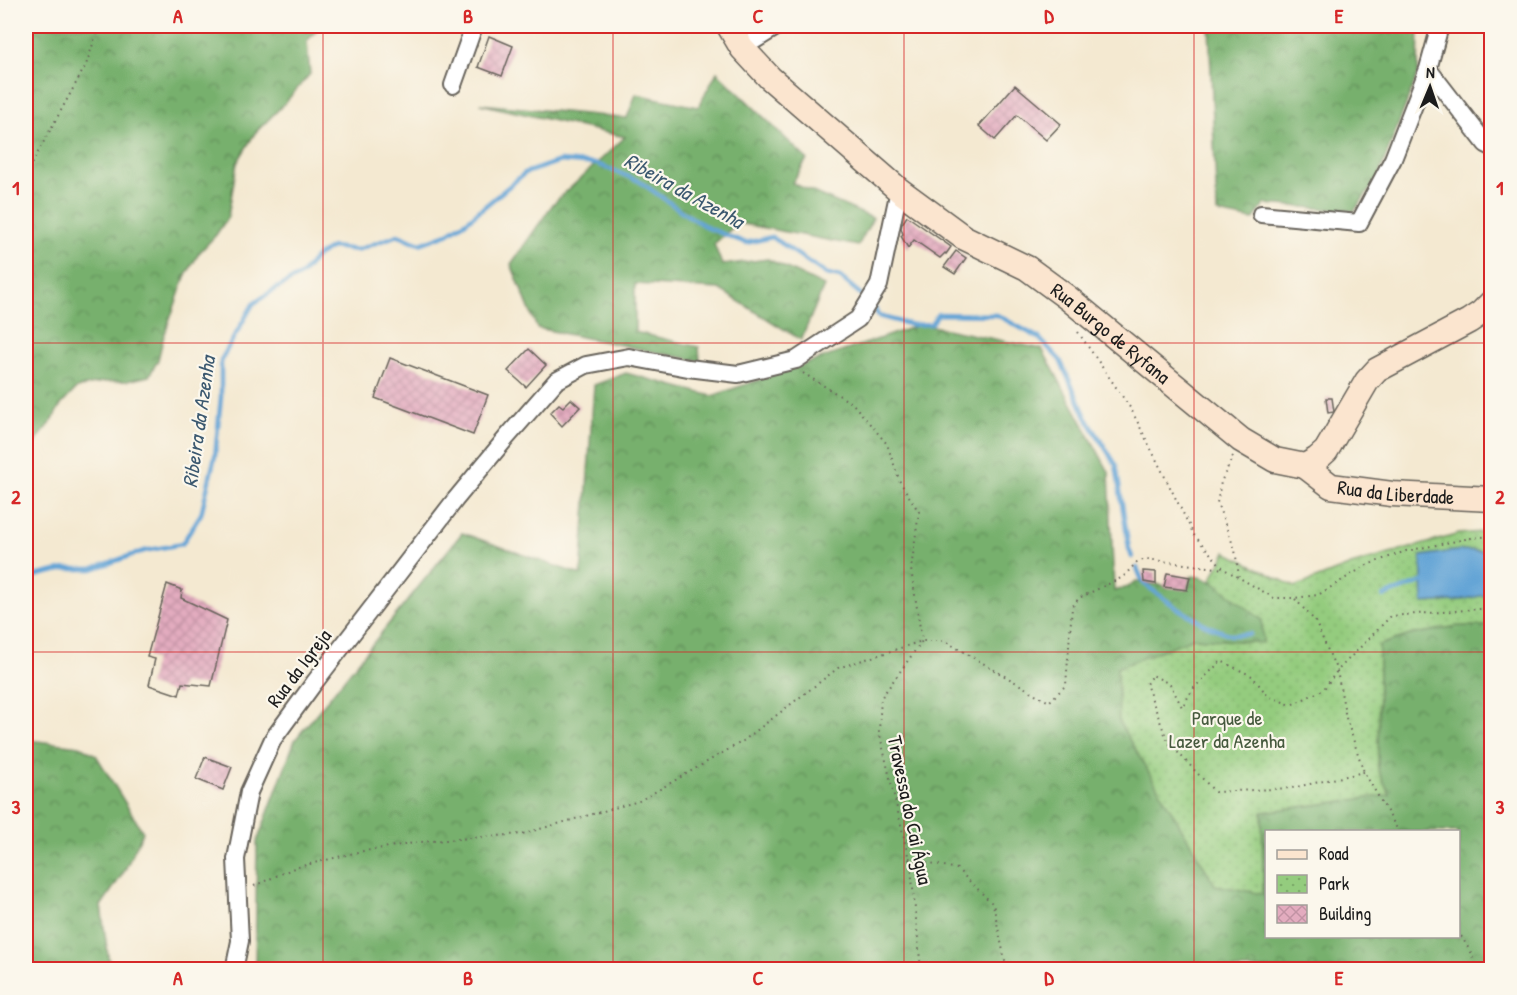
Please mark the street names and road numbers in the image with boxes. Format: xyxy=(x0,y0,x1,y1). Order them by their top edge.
street label: Rua Burgo de Ryfana xyxy=(1046,276,1176,390)
street label: Rua da Liberdade xyxy=(1336,473,1455,510)
street label: Rua da Igreja xyxy=(260,623,337,712)
street label: Travessa do Cai Água xyxy=(882,733,939,887)

